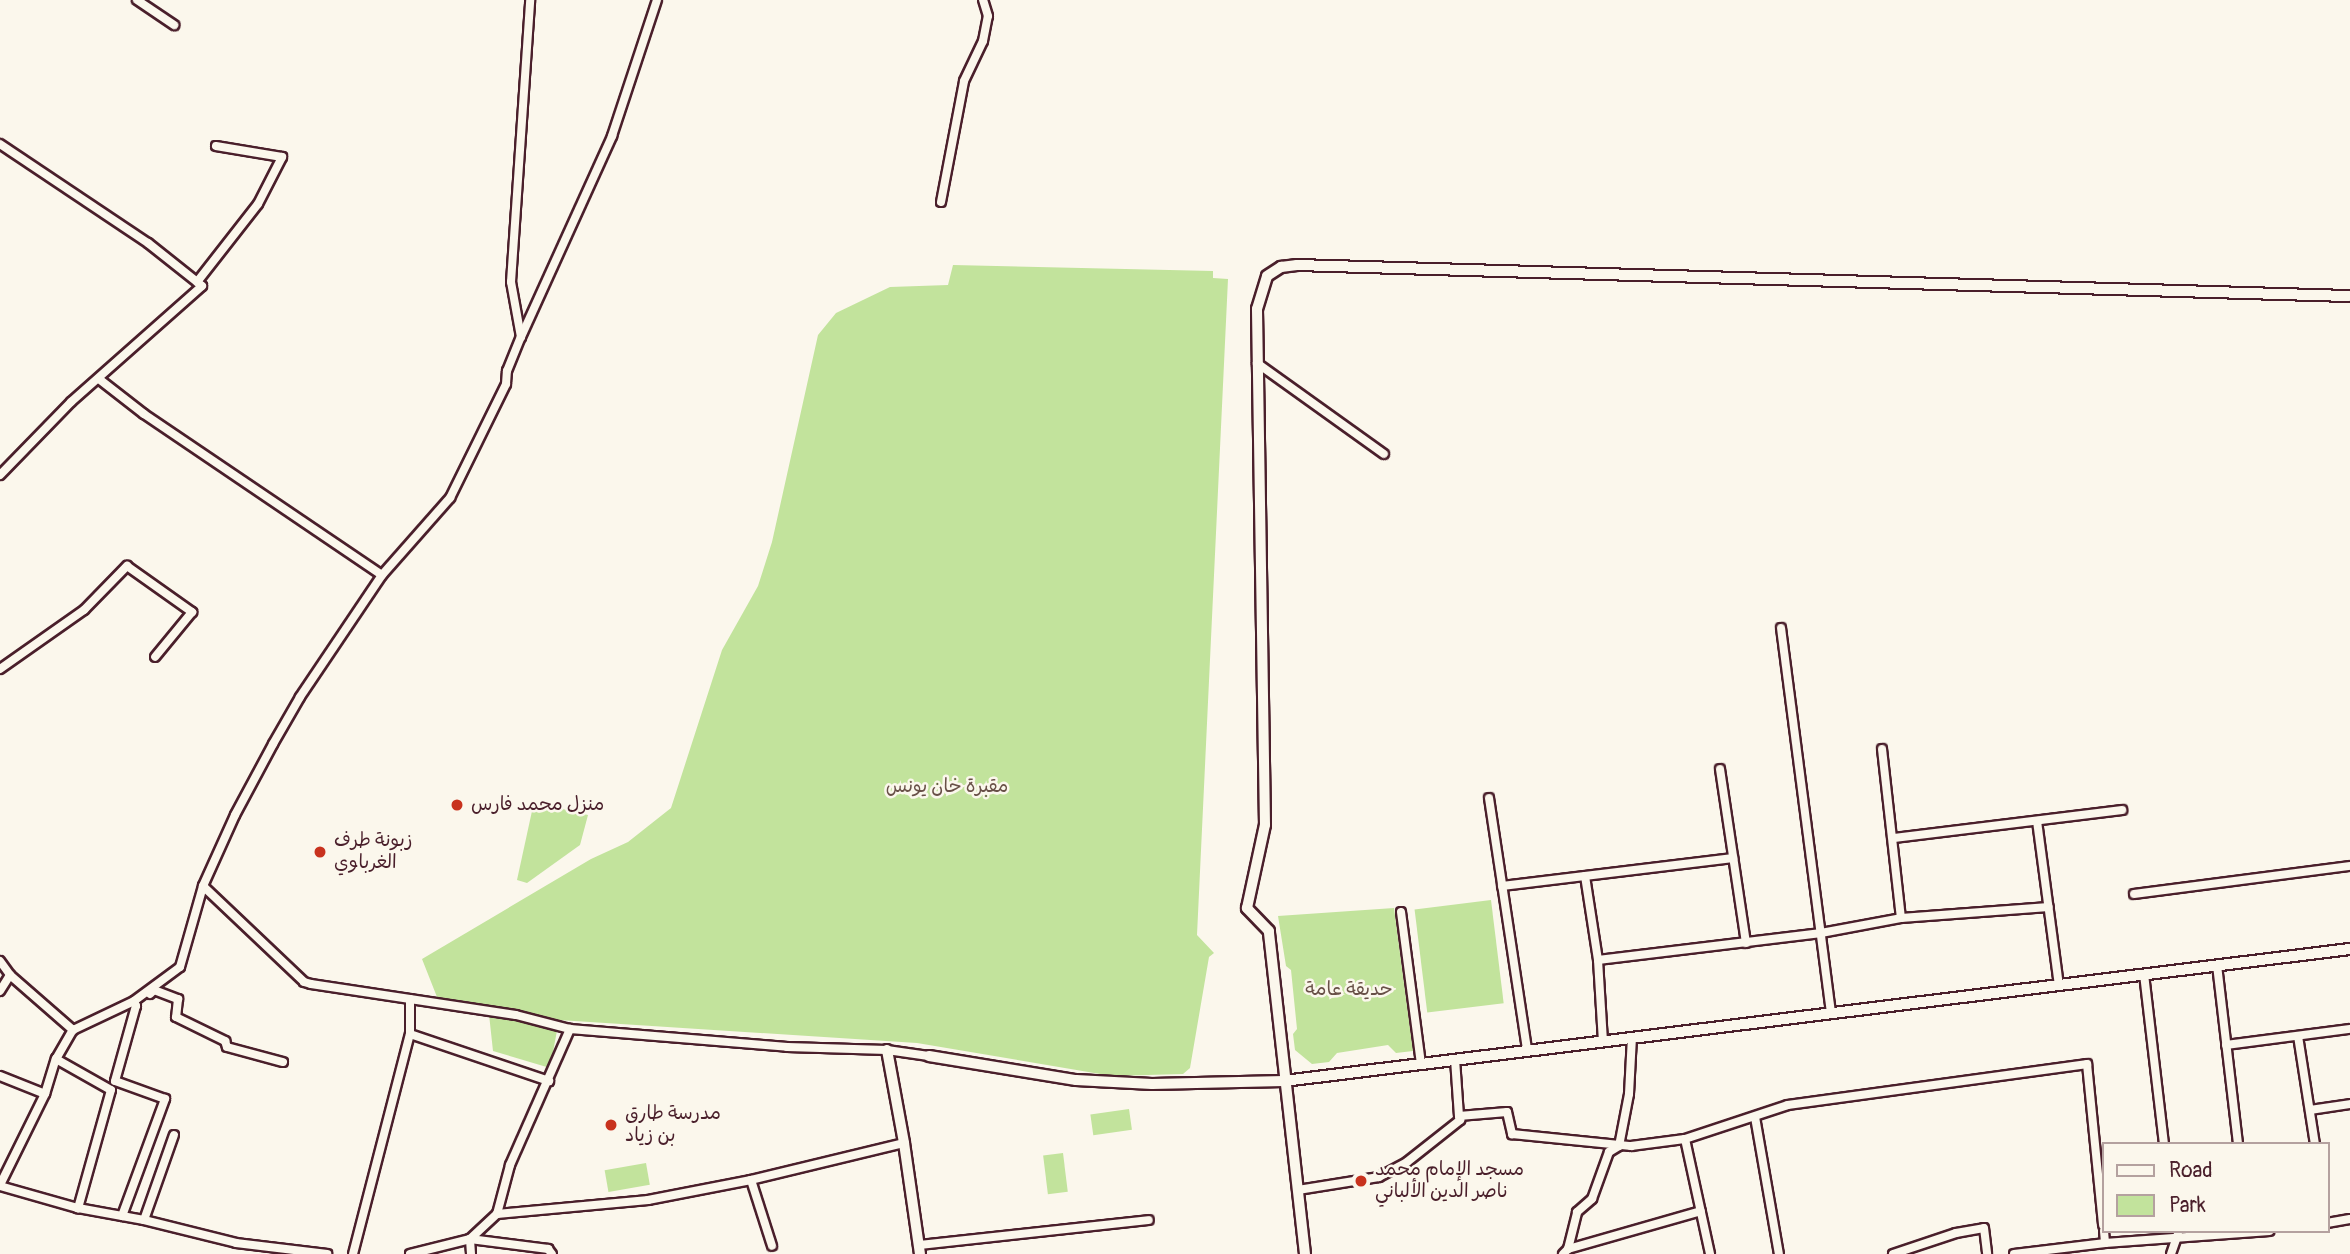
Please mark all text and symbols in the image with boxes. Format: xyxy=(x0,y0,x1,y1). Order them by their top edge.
park label: مقبرة خان يونس xyxy=(886,776,1008,798)
place label: منزل محمد فارس xyxy=(471,794,604,816)
marker: منزل محمد فارس xyxy=(449,797,465,813)
place label: زبونة طرف الغرباوي xyxy=(334,830,412,874)
marker: زبونة طرف الغرباوي xyxy=(312,844,328,860)
park label: حديقة عامة xyxy=(1305,979,1393,1001)
place label: مدرسة طارق بن زياد xyxy=(625,1103,721,1147)
marker: مدرسة طارق بن زياد xyxy=(603,1117,619,1133)
legend xyxy=(2102,1142,2329,1233)
text: Road xyxy=(2169,1157,2213,1184)
place label: مسجد الإمام محمد ناصر الدين الألباني xyxy=(1375,1159,1524,1203)
marker: مسجد الإمام محمد ناصر الدين الألباني xyxy=(1353,1173,1369,1189)
text: Park xyxy=(2169,1192,2206,1219)

